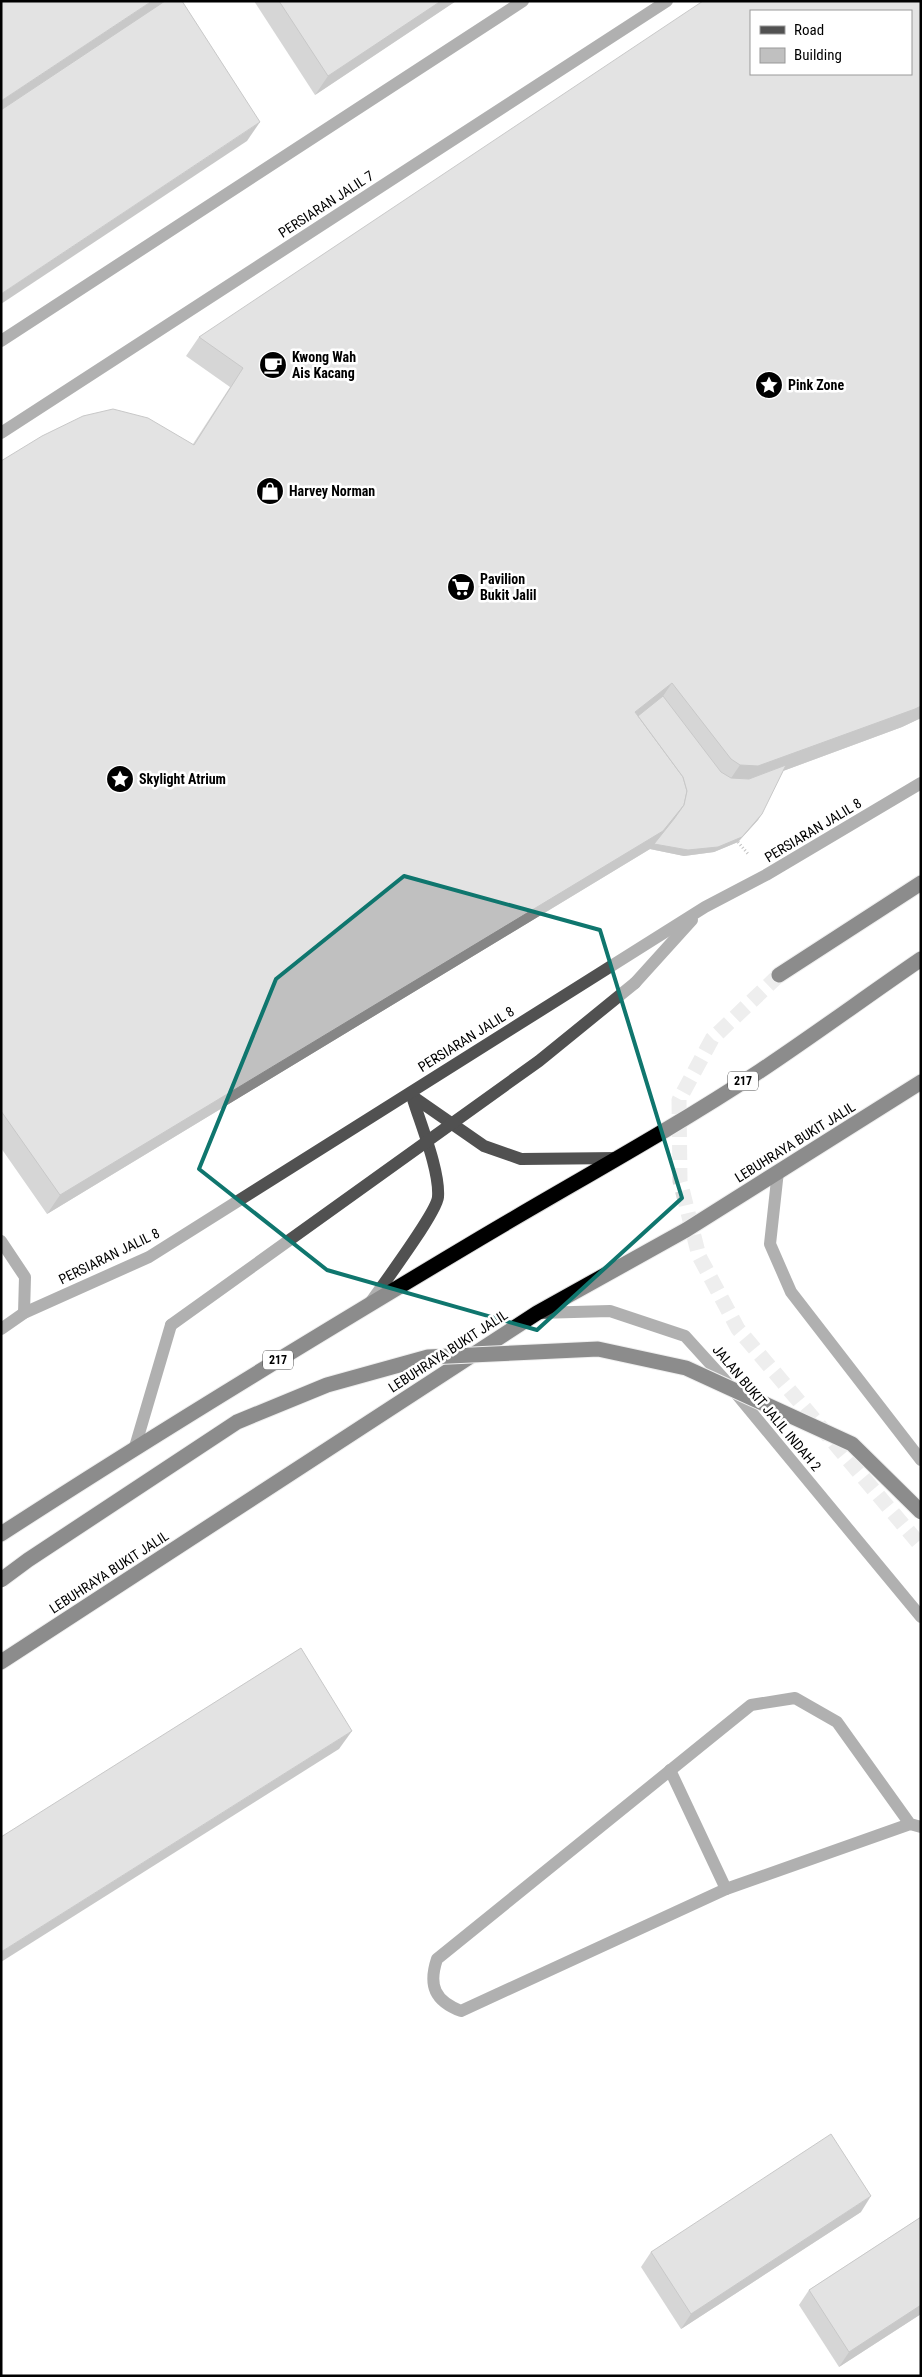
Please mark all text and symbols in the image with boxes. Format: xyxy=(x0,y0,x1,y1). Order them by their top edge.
legend xyxy=(750,10,912,75)
text: Road xyxy=(794,21,824,39)
text: Building xyxy=(794,46,842,64)
street label: PERSIARAN JALIL 7 xyxy=(275,167,377,241)
place label: Kwong Wah Ais Kacang xyxy=(292,349,356,381)
cafe icon: Kwong Wah Ais Kacang xyxy=(258,350,288,380)
place icon: Pink Zone xyxy=(754,370,784,400)
place label: Pink Zone xyxy=(788,377,844,393)
shop icon: Harvey Norman xyxy=(255,476,285,506)
place label: Harvey Norman xyxy=(289,483,375,499)
place label: Pavilion Bukit Jalil xyxy=(480,571,537,603)
supermarket icon: Pavilion Bukit Jalil xyxy=(446,572,476,602)
place icon: Skylight Atrium xyxy=(105,764,135,794)
place label: Skylight Atrium xyxy=(139,771,226,787)
street label: PERSIARAN JALIL 8 xyxy=(762,795,864,865)
street label: PERSIARAN JALIL 8 xyxy=(415,1003,517,1075)
road number: 217 xyxy=(728,1072,758,1090)
street label: LEBUHRAYA BUKIT JALIL xyxy=(732,1098,858,1186)
street label: PERSIARAN JALIL 8 xyxy=(56,1225,162,1287)
street label: LEBUHRAYA BUKIT JALIL xyxy=(385,1306,511,1396)
street label: JALAN BUKIT JALIL INDAH 2 xyxy=(710,1342,825,1474)
road number: 217 xyxy=(263,1350,293,1370)
street label: LEBUHRAYA BUKIT JALIL xyxy=(46,1527,172,1617)

